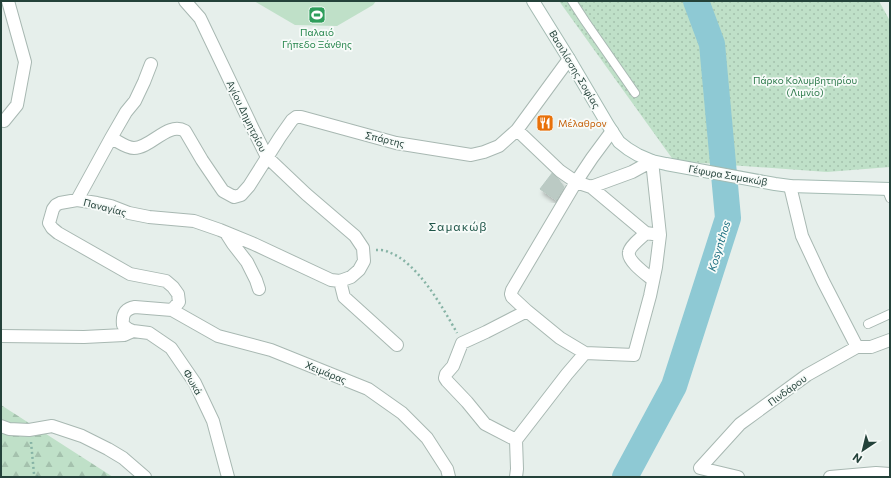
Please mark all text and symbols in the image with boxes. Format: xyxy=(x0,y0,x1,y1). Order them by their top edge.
sports icon: Παλαιό Γήπεδο Ξάνθης xyxy=(307,5,327,25)
place label: Παλαιό Γήπεδο Ξάνθης xyxy=(282,26,352,50)
street label: Βασιλίσσης Σοφίας xyxy=(547,28,603,110)
park label: Πάρκο Κολυμβητηρίου (Λιμνίο) xyxy=(753,74,857,98)
street label: Αγίου Δημητρίου xyxy=(225,78,270,154)
restaurant icon: Μέλαθρον xyxy=(535,113,555,133)
place label: Μέλαθρον xyxy=(558,117,607,129)
street label: Σπάρτης xyxy=(364,129,406,149)
street label: Γέφυρα Σαμακώβ xyxy=(688,162,768,188)
street label: Παναγίας xyxy=(82,196,128,218)
district label: Σαμακώβ xyxy=(428,219,488,233)
water label: Kosynthos xyxy=(705,219,732,273)
street label: Χειμάρας xyxy=(304,358,348,386)
street label: Φωκά xyxy=(181,367,205,397)
street label: Πινδάρου xyxy=(765,372,809,408)
north arrow xyxy=(843,430,883,470)
text: N xyxy=(850,451,864,466)

